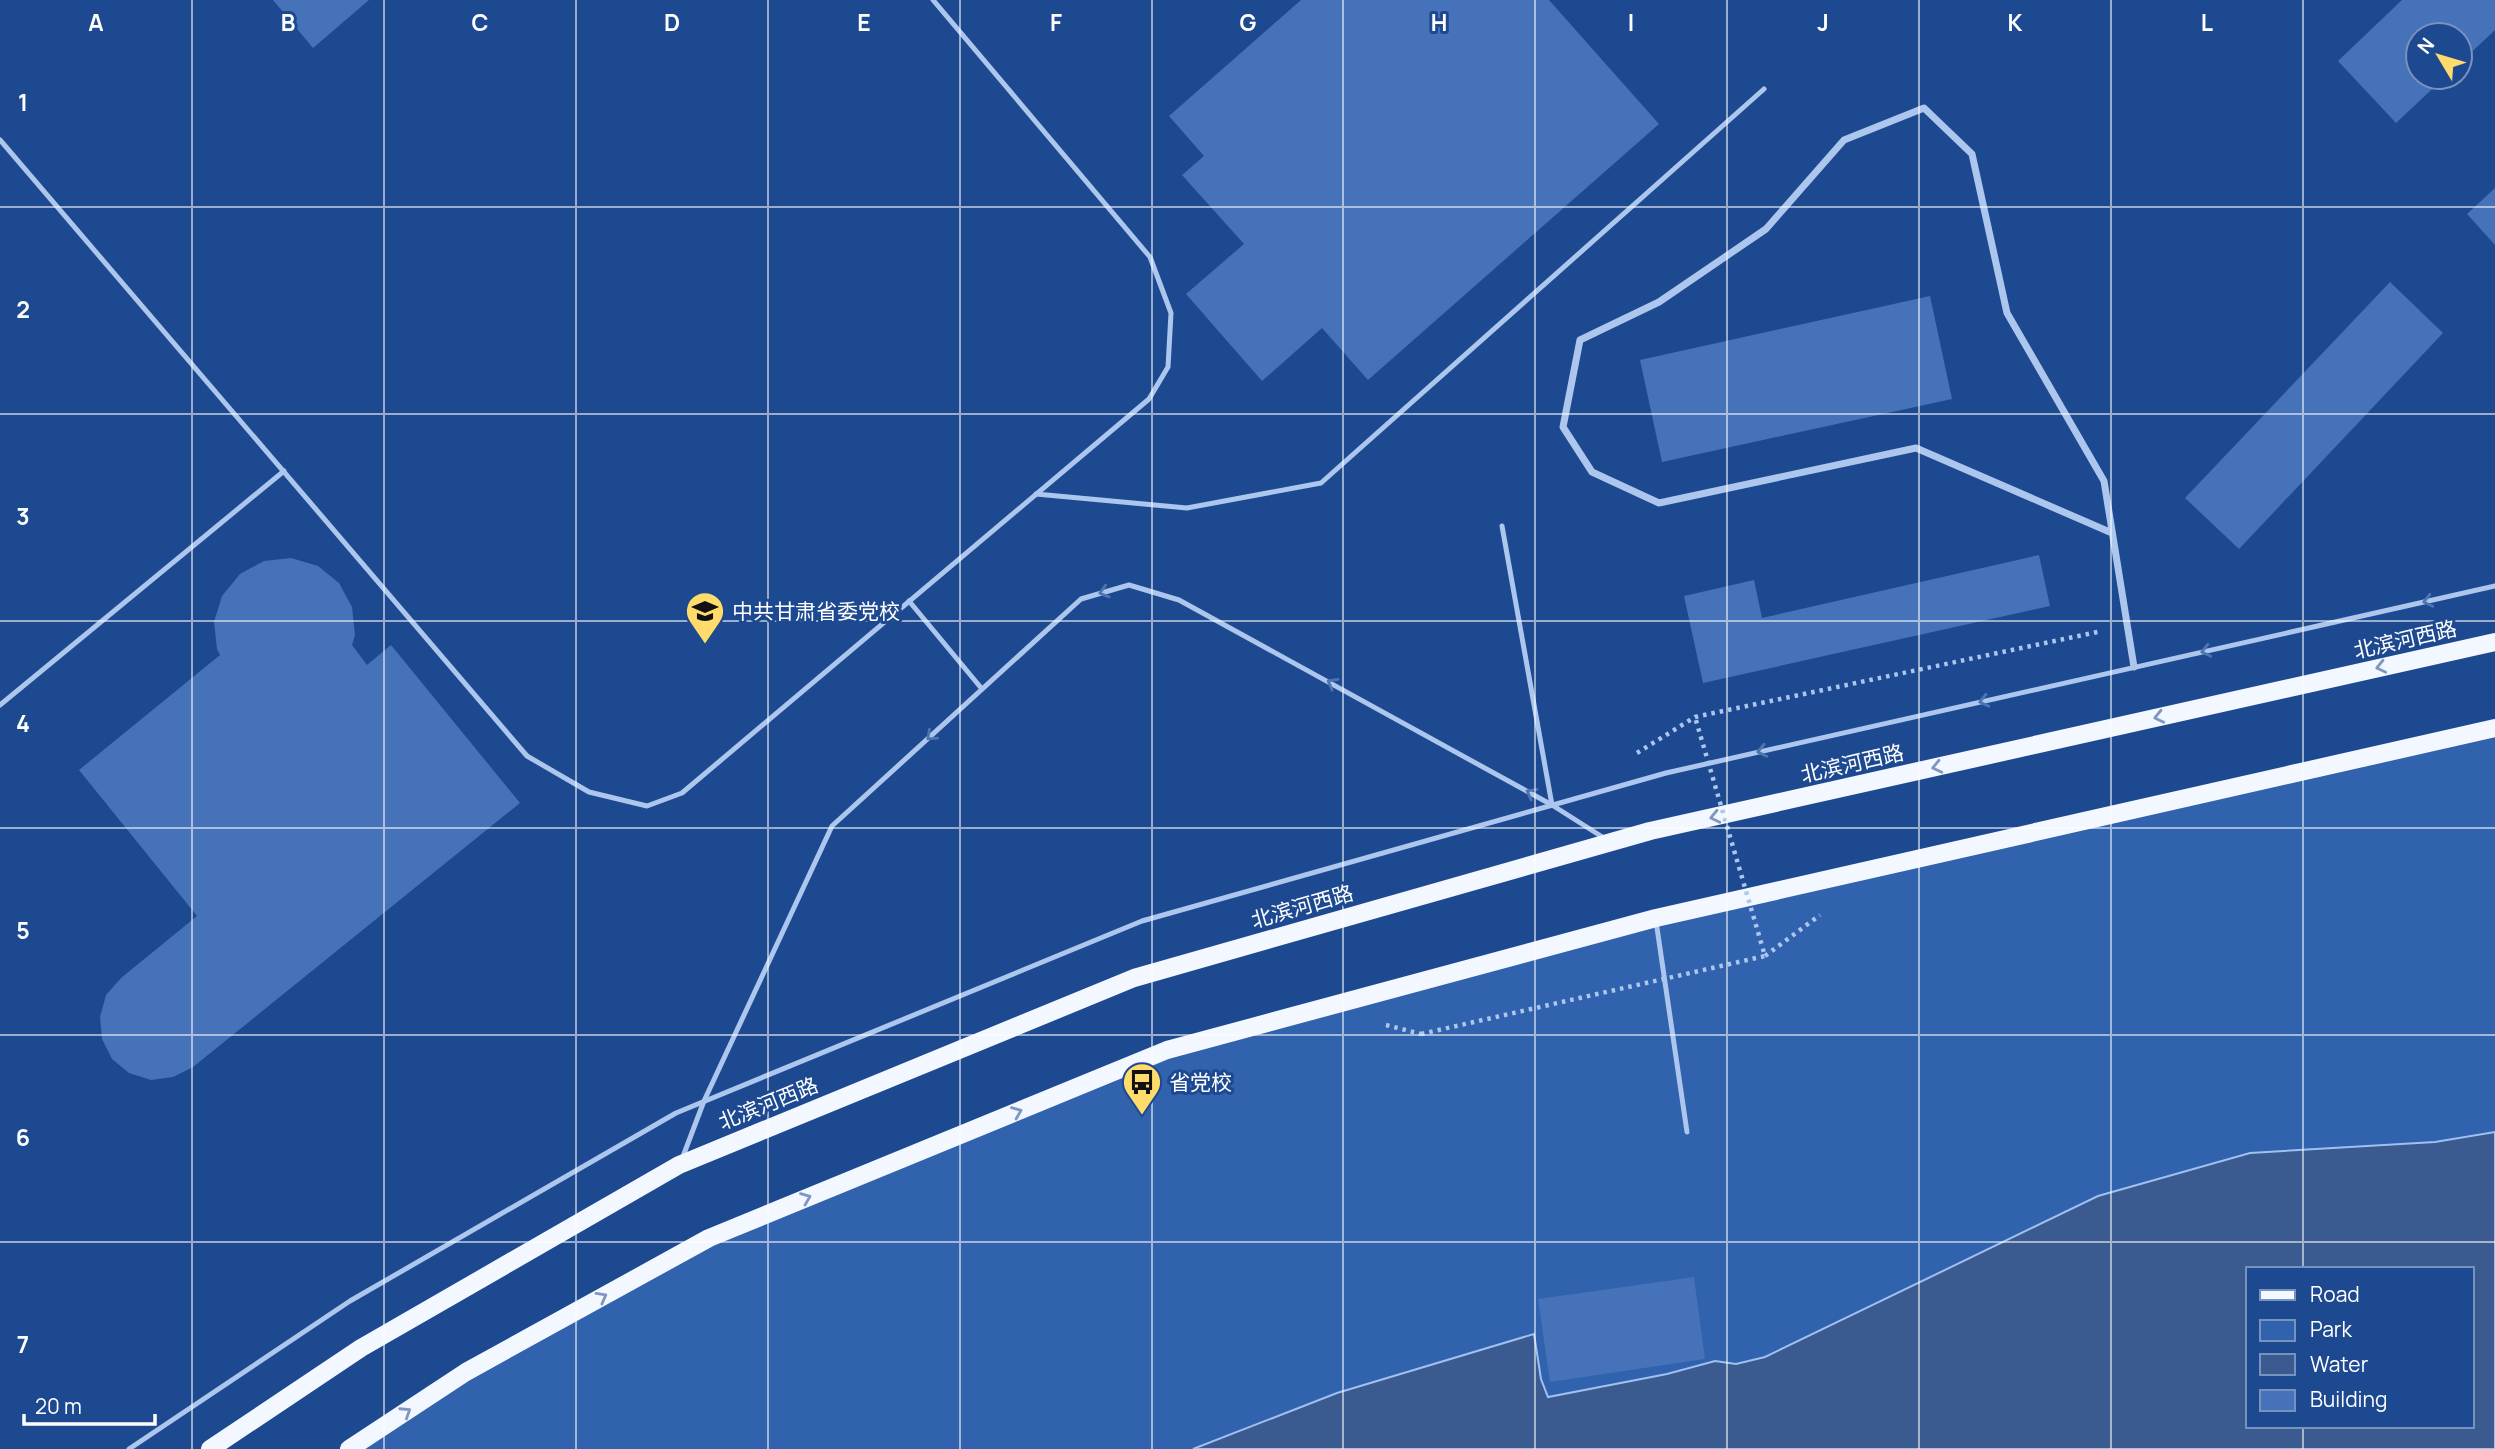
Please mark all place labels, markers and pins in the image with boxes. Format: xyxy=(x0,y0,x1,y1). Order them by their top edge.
school or university icon: 中共甘肃省委党校 xyxy=(684,590,726,645)
place label: 中共甘肃省委党校 xyxy=(732,597,900,625)
bus stop icon: 省党校 xyxy=(1121,1061,1163,1116)
place label: 省党校 xyxy=(1169,1068,1232,1096)

